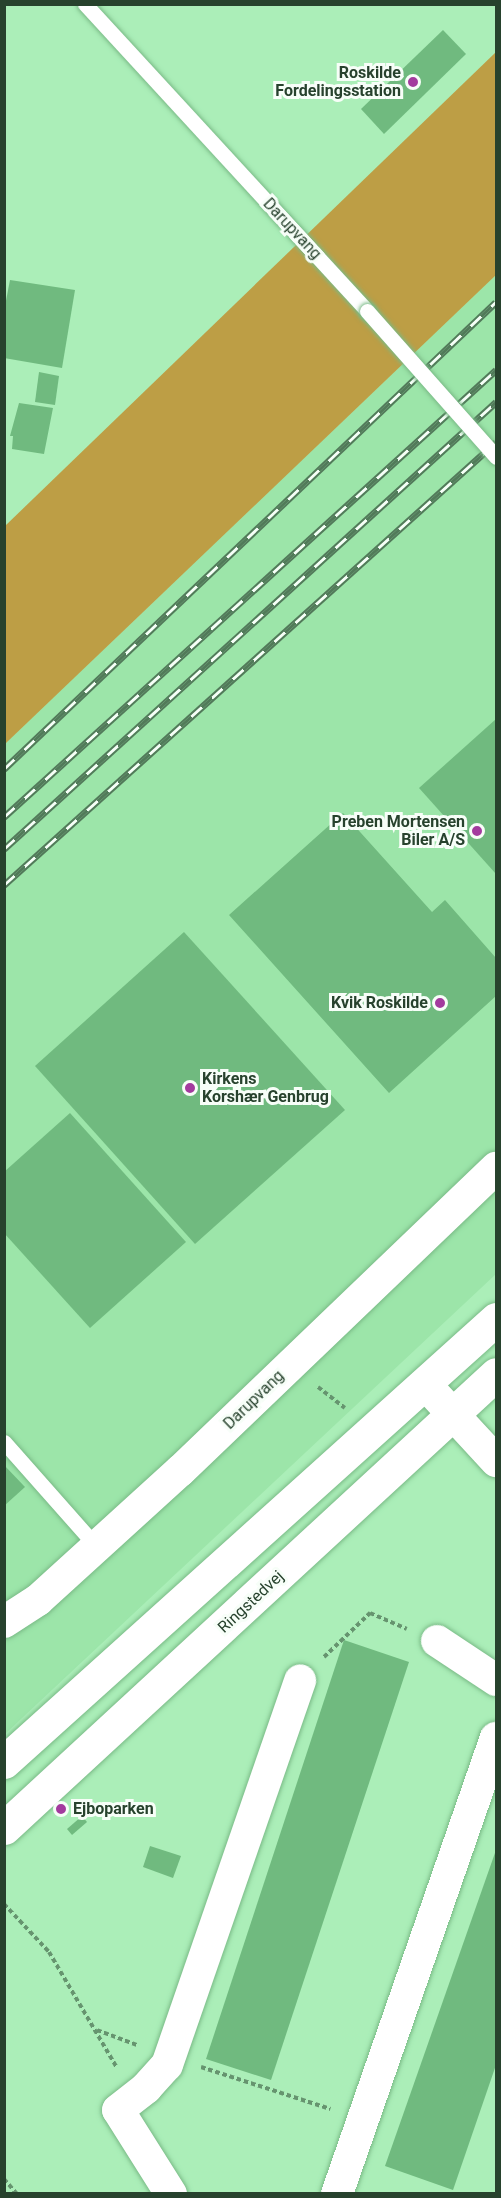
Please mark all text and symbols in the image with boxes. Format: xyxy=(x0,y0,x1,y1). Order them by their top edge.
place label: Roskilde Fordelingsstation xyxy=(275,63,401,101)
marker: Roskilde Fordelingsstation xyxy=(406,75,420,89)
street label: Darupvang xyxy=(259,194,325,264)
place label: Preben Mortensen Biler A/S xyxy=(332,812,465,850)
marker: Preben Mortensen Biler A/S xyxy=(470,824,484,838)
place label: Kvik Roskilde xyxy=(331,993,428,1013)
marker: Kvik Roskilde xyxy=(433,996,447,1010)
place label: Kirkens Korshær Genbrug xyxy=(202,1069,329,1107)
marker: Kirkens Korshær Genbrug xyxy=(183,1081,197,1095)
street label: Darupvang xyxy=(220,1367,288,1433)
street label: Ringstedvej xyxy=(214,1567,288,1637)
place label: Ejboparken xyxy=(73,1799,154,1819)
marker: Ejboparken xyxy=(54,1802,68,1816)

